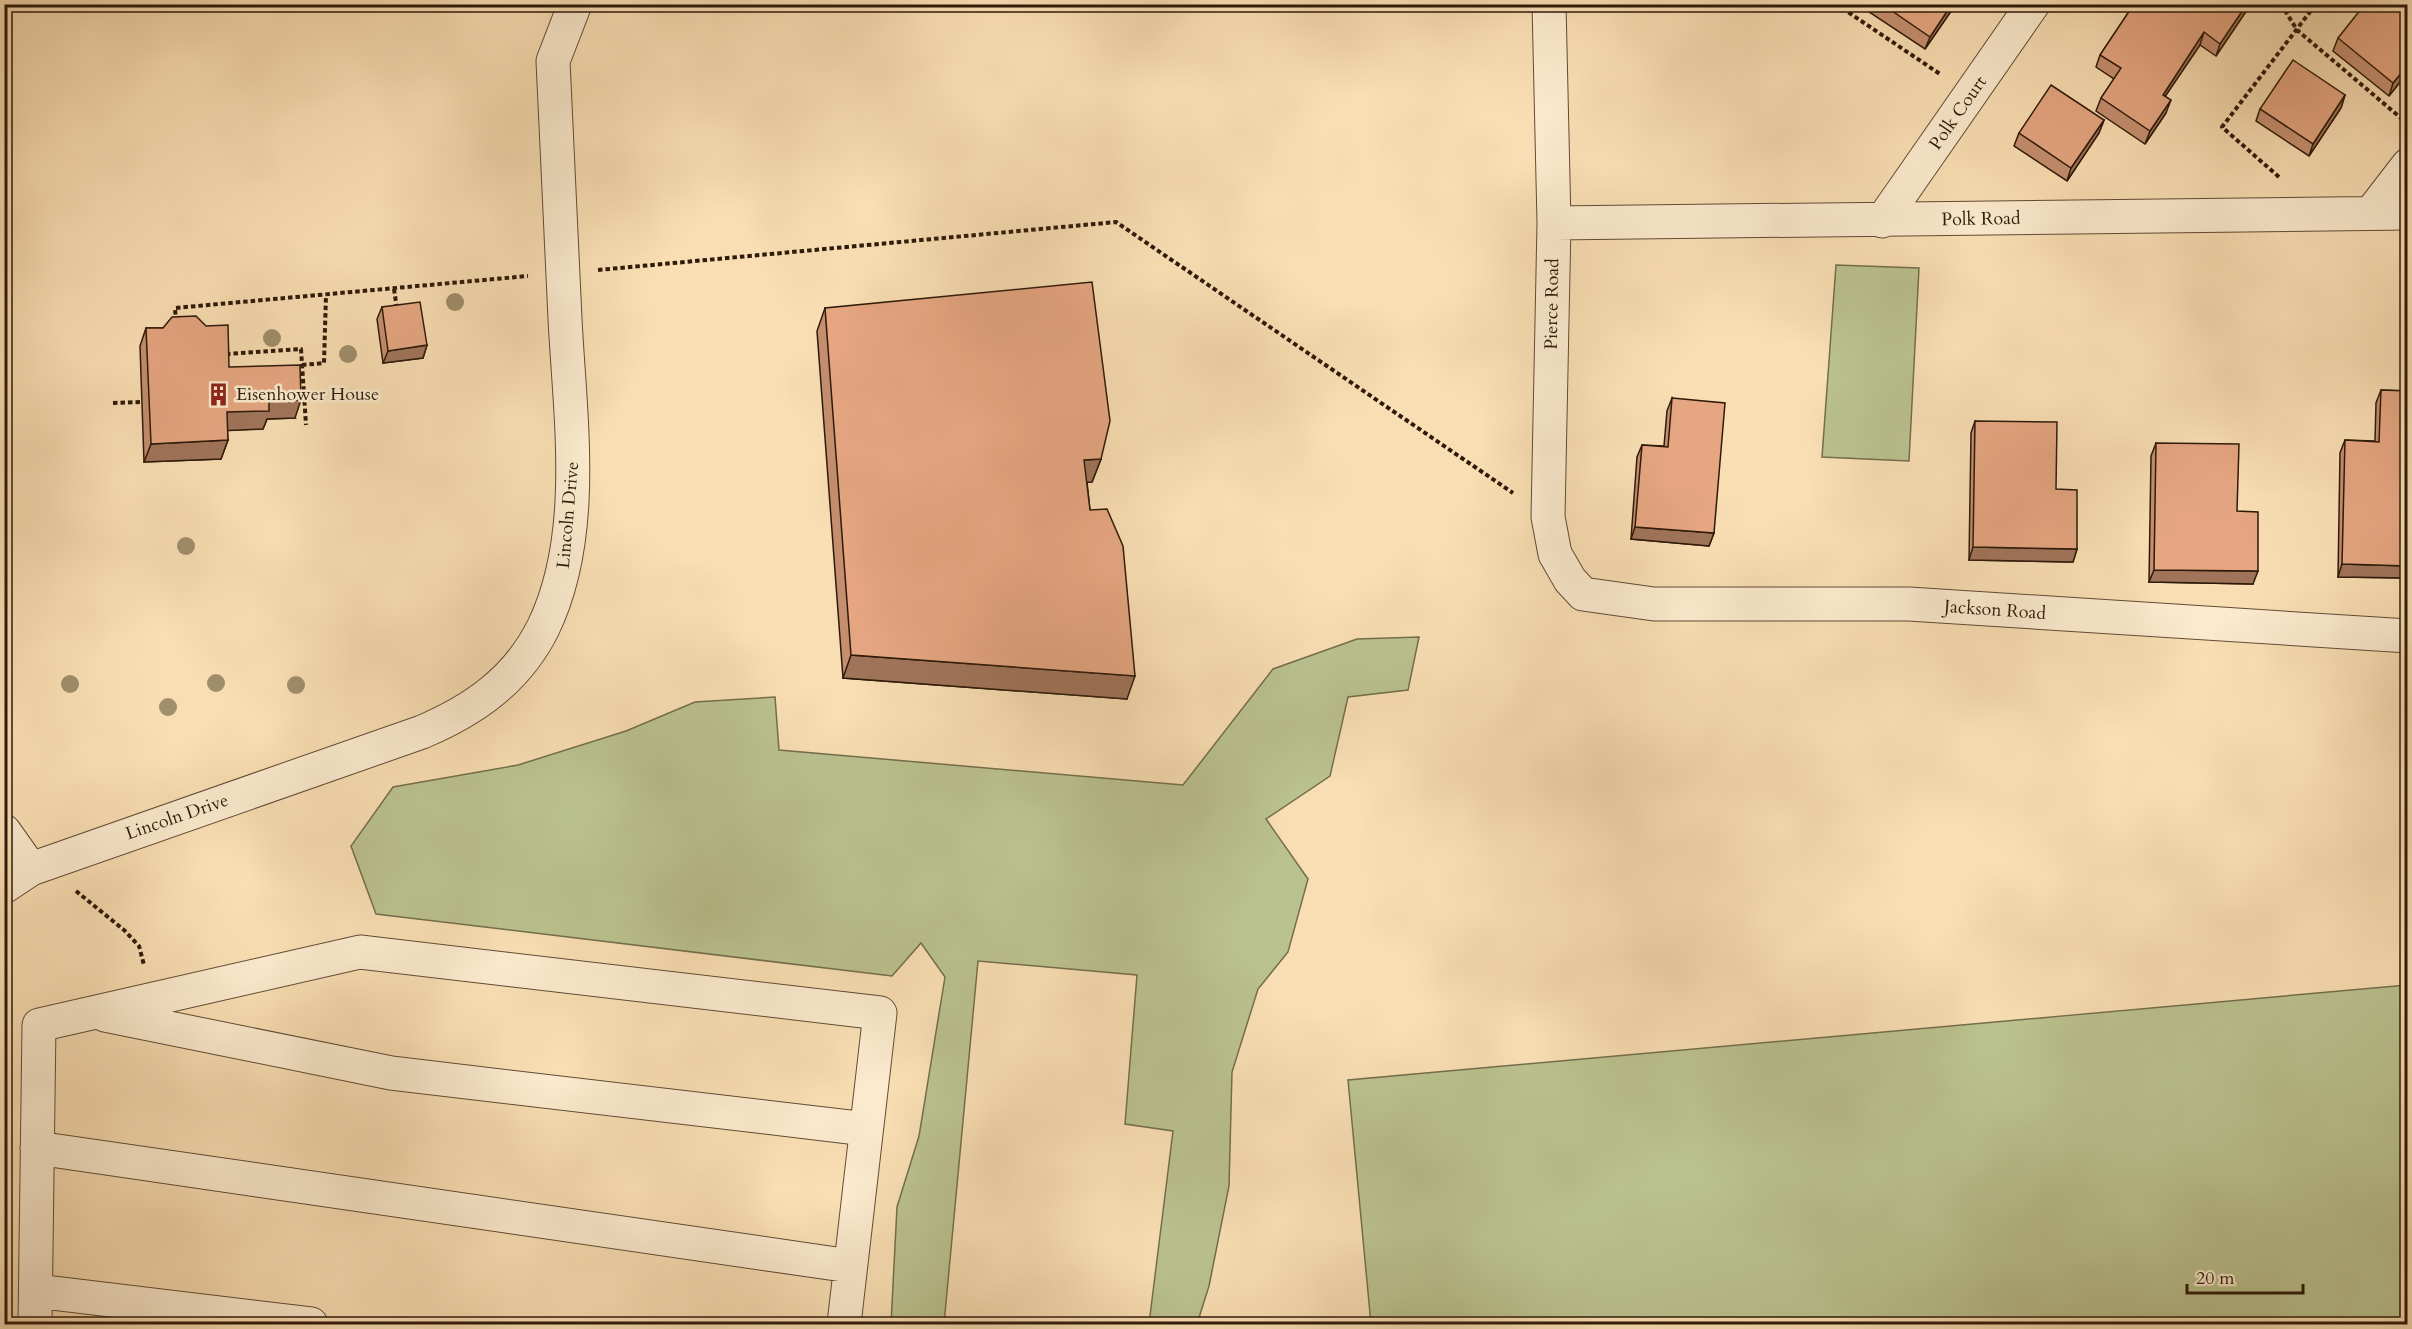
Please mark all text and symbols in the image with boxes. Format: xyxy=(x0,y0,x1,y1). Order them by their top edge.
street label: Polk Court xyxy=(1923,71,1993,155)
street label: Polk Road xyxy=(1941,206,2021,232)
street label: Pierce Road xyxy=(1539,258,1565,350)
building icon: Eisenhower House xyxy=(205,381,231,407)
place label: Eisenhower House xyxy=(236,382,379,407)
street label: Lincoln Drive xyxy=(551,460,585,570)
street label: Jackson Road xyxy=(1940,594,2047,626)
street label: Lincoln Drive xyxy=(122,788,232,846)
scale bar xyxy=(2187,1257,2302,1295)
text: 20 m xyxy=(2196,1266,2235,1291)

